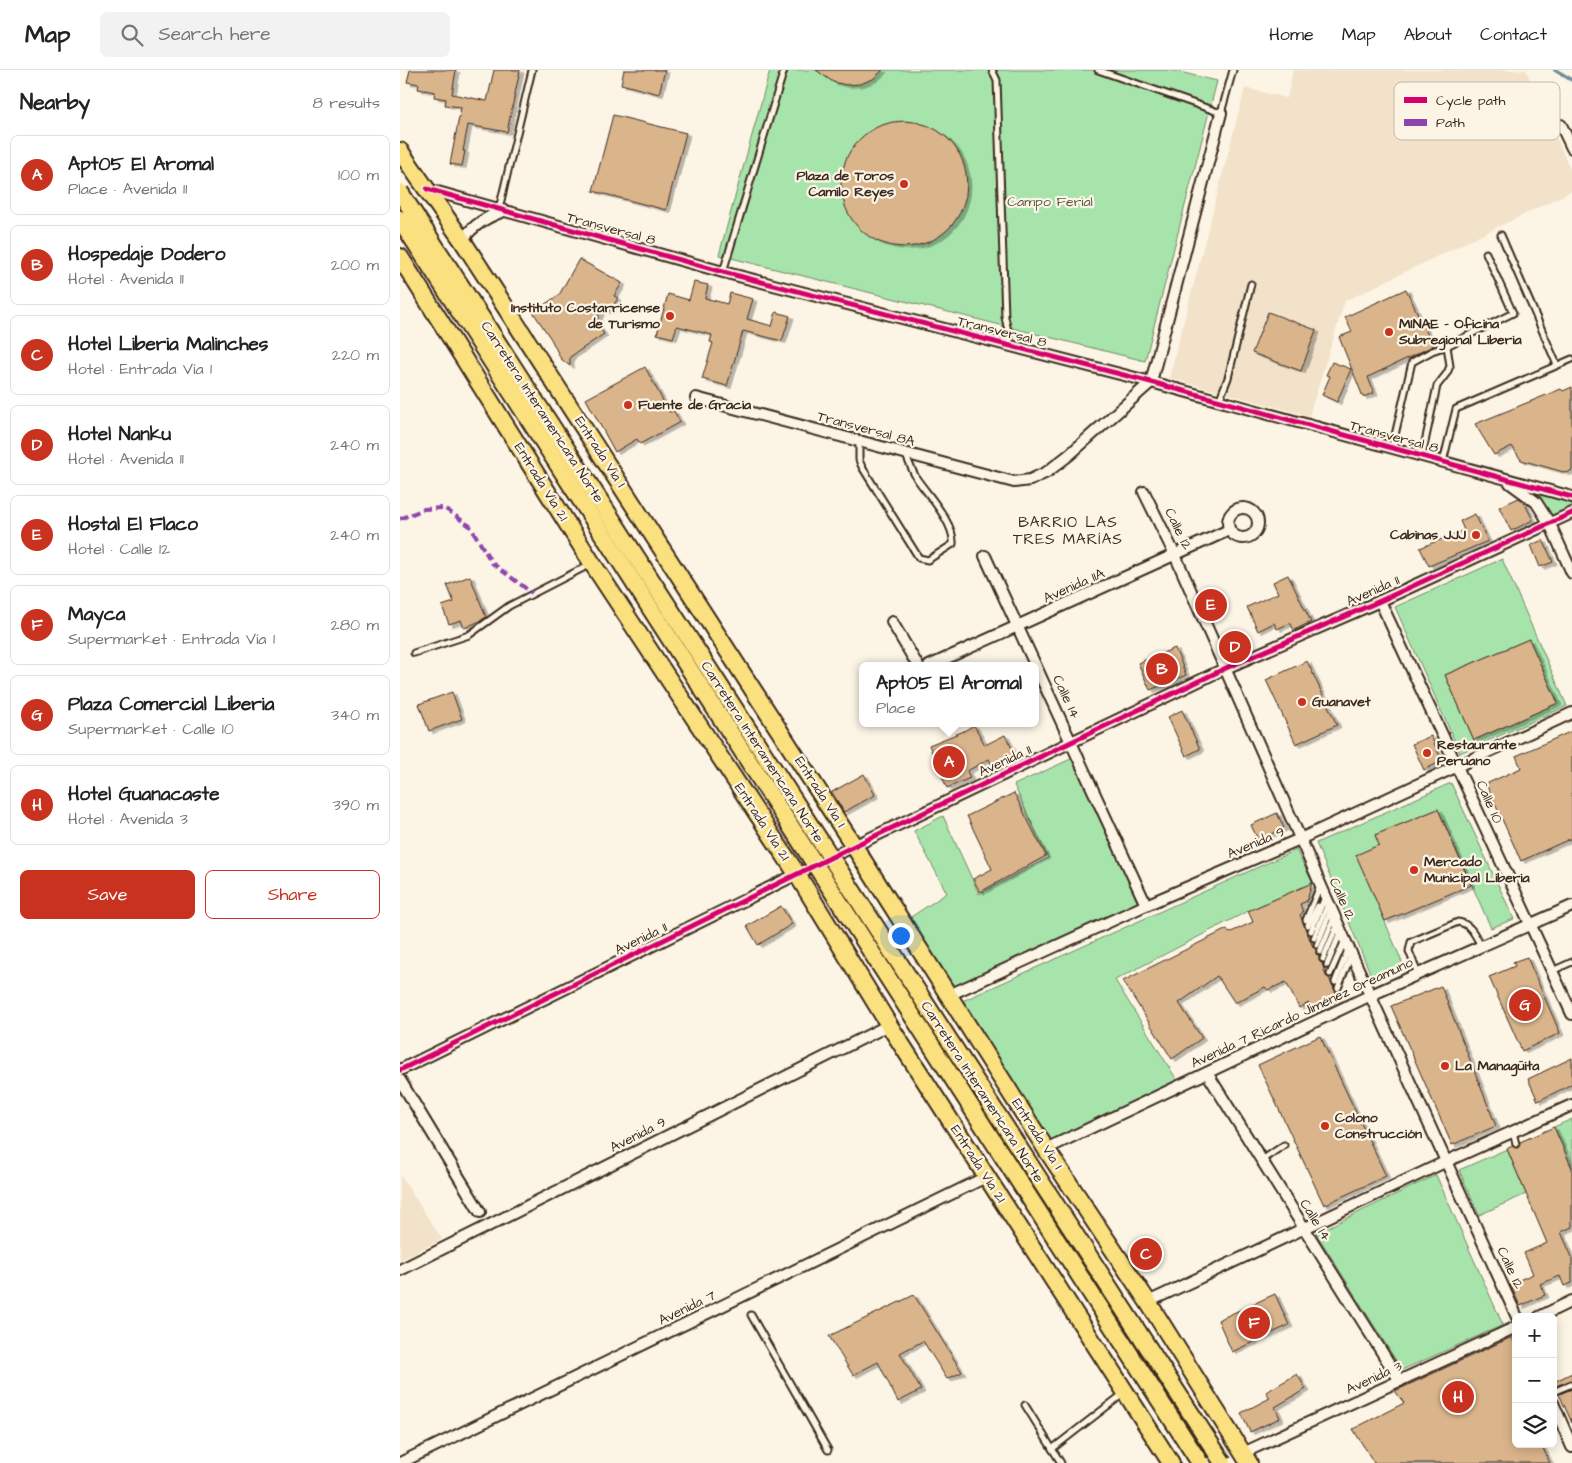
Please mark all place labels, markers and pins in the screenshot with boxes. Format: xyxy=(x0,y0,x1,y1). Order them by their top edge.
place label: Plaza de Toros Camilo Reyes xyxy=(797,166,894,202)
marker: Plaza de Toros Camilo Reyes xyxy=(898,178,910,190)
place label: Instituto Costarricense de Turismo xyxy=(511,298,660,334)
marker: Instituto Costarricense de Turismo xyxy=(664,310,676,322)
place label: MINAE - Oficina Subregional Liberia xyxy=(1398,314,1523,351)
marker: MINAE - Oficina Subregional Liberia xyxy=(1383,326,1395,338)
place label: Fuente de Gracia xyxy=(638,395,752,415)
marker: Fuente de Gracia xyxy=(622,399,634,411)
place label: Cabinas JJJ xyxy=(1390,525,1467,545)
marker: Cabinas JJJ xyxy=(1470,529,1482,541)
pin: E xyxy=(1195,586,1227,624)
pin: D xyxy=(1219,628,1251,666)
pin: B xyxy=(1146,650,1178,688)
place label: Guanavet xyxy=(1312,692,1371,712)
marker: Guanavet xyxy=(1296,696,1308,708)
place label: Restaurante Peruano xyxy=(1437,735,1517,771)
pin: A xyxy=(933,743,965,781)
marker: Restaurante Peruano xyxy=(1421,747,1433,759)
place label: Mercado Municipal Liberia xyxy=(1424,852,1531,888)
marker: Mercado Municipal Liberia xyxy=(1408,864,1420,876)
pin: G xyxy=(1509,986,1541,1024)
place label: La Managüita xyxy=(1455,1056,1540,1077)
marker: La Managüita xyxy=(1439,1060,1451,1072)
place label: Colono Construcción xyxy=(1335,1108,1422,1144)
marker: Colono Construcción xyxy=(1319,1120,1331,1132)
pin: C xyxy=(1130,1235,1162,1273)
pin: F xyxy=(1238,1304,1270,1342)
pin: H xyxy=(1442,1378,1474,1416)

